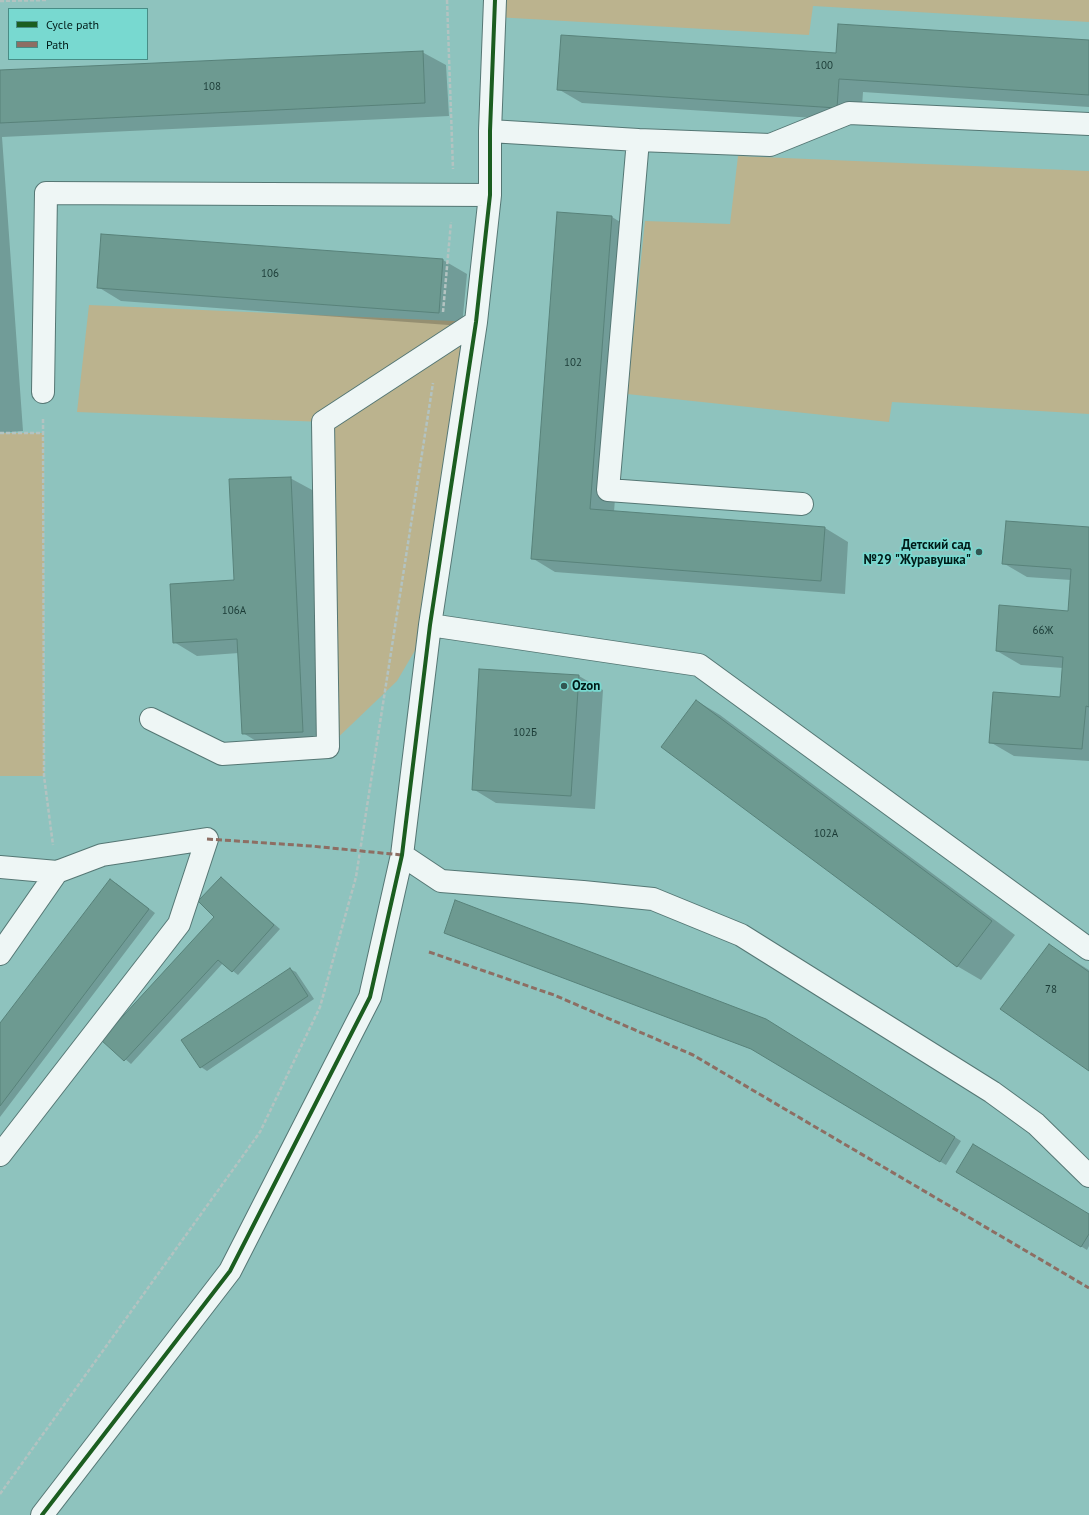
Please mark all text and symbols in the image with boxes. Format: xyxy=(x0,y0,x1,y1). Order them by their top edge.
legend xyxy=(8,8,148,60)
text: Cycle path xyxy=(46,17,99,32)
text: Path xyxy=(46,37,69,52)
house number: 100 xyxy=(815,59,833,73)
house number: 108 xyxy=(203,80,221,94)
house number: 106 xyxy=(261,267,279,281)
house number: 102 xyxy=(564,356,582,370)
place label: Детский сад №29 "Журавушка" xyxy=(863,537,971,568)
marker: Детский сад №29 "Журавушка" xyxy=(974,547,984,557)
house number: 106А xyxy=(222,604,246,618)
house number: 66Ж xyxy=(1033,624,1053,638)
place label: Ozon xyxy=(572,678,600,694)
marker: Ozon xyxy=(559,681,569,691)
house number: 102Б xyxy=(513,726,537,740)
house number: 102А xyxy=(814,827,838,841)
house number: 78 xyxy=(1045,983,1057,997)

